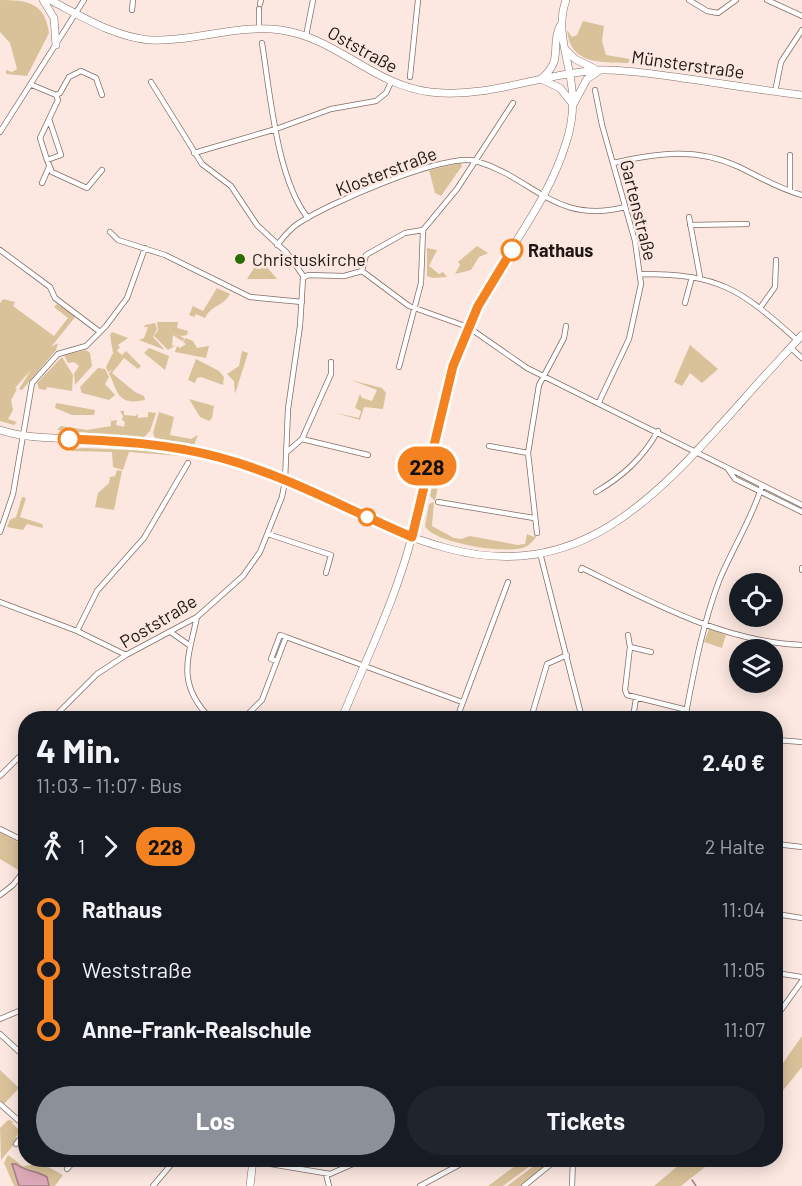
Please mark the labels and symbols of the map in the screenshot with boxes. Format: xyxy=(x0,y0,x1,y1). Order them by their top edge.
street label: Oststraße xyxy=(324,21,402,77)
street label: Münsterstraße xyxy=(630,45,746,83)
street label: Klosterstraße xyxy=(332,142,440,200)
street label: Gartenstraße xyxy=(616,157,662,263)
marker: Rathaus xyxy=(501,239,523,261)
place label: Rathaus xyxy=(528,239,593,261)
place label: Christuskirche xyxy=(252,248,366,270)
marker: Christuskirche xyxy=(233,252,247,266)
unlabelled marker xyxy=(58,428,80,450)
line badge: 228 xyxy=(392,446,462,486)
unlabelled marker xyxy=(358,508,376,526)
street label: Poststraße xyxy=(116,589,200,653)

